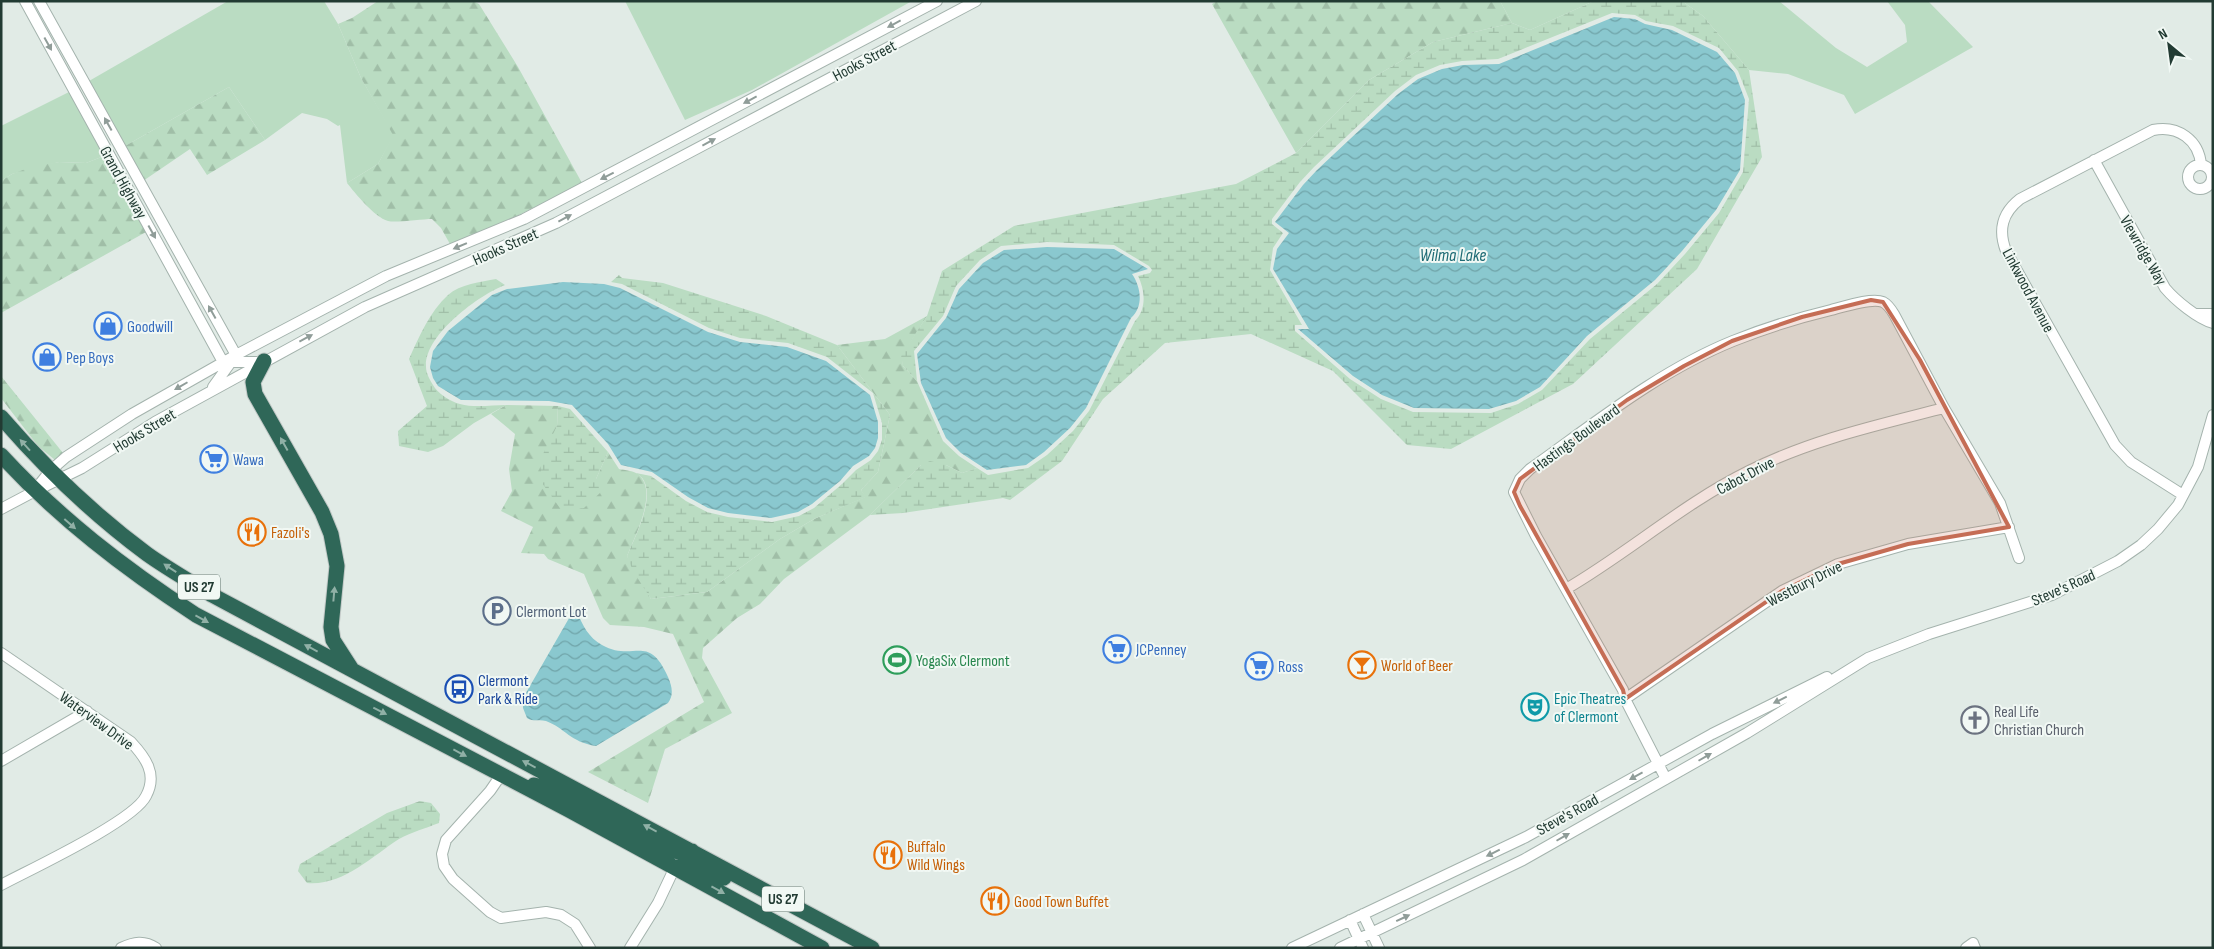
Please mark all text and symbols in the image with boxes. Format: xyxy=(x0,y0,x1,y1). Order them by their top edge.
one-way arrow xyxy=(887,20,901,28)
north arrow xyxy=(2144,20,2194,70)
text: N xyxy=(2156,25,2170,43)
one-way arrow xyxy=(44,37,52,51)
street label: Hooks Street xyxy=(830,37,900,86)
one-way arrow xyxy=(743,96,758,104)
one-way arrow xyxy=(104,117,112,132)
one-way arrow xyxy=(702,138,715,147)
street label: Grand Highway xyxy=(95,143,150,222)
one-way arrow xyxy=(599,172,614,180)
street label: Viewridge Way xyxy=(2115,213,2170,289)
one-way arrow xyxy=(558,214,572,222)
one-way arrow xyxy=(148,225,156,240)
street label: Hooks Street xyxy=(470,225,541,270)
one-way arrow xyxy=(452,242,467,250)
water label: Wilma Lake xyxy=(1420,245,1486,266)
street label: Linkwood Avenue xyxy=(1998,245,2058,336)
one-way arrow xyxy=(208,306,217,319)
shop icon: Goodwill xyxy=(93,311,123,341)
place label: Goodwill xyxy=(127,318,173,337)
one-way arrow xyxy=(299,334,314,342)
shop icon: Pep Boys xyxy=(32,342,62,372)
place label: Pep Boys xyxy=(66,349,114,368)
one-way arrow xyxy=(173,382,188,390)
street label: Hastings Boulevard xyxy=(1530,400,1624,476)
street label: Hooks Street xyxy=(110,405,179,457)
one-way arrow xyxy=(279,437,288,451)
one-way arrow xyxy=(19,439,31,451)
supermarket icon: Wawa xyxy=(199,444,229,474)
place label: Wawa xyxy=(233,451,264,470)
street label: Cabot Drive xyxy=(1714,453,1778,499)
restaurant icon: Fazoli's xyxy=(237,517,267,547)
one-way arrow xyxy=(64,518,77,529)
place label: Fazoli's xyxy=(271,524,310,543)
street label: Westbury Drive xyxy=(1764,557,1845,611)
one-way arrow xyxy=(163,563,176,573)
street label: Steve's Road xyxy=(2029,566,2098,611)
road number: US 27 xyxy=(178,574,220,600)
one-way arrow xyxy=(331,586,339,602)
parking icon: Clermont Lot xyxy=(482,596,512,626)
place label: Clermont Lot xyxy=(516,603,586,622)
one-way arrow xyxy=(195,615,209,623)
supermarket icon: JCPenney xyxy=(1102,634,1132,664)
place label: JCPenney xyxy=(1135,641,1186,660)
one-way arrow xyxy=(304,644,318,652)
sports icon: YogaSix Clermont xyxy=(882,645,912,675)
bar icon: World of Beer xyxy=(1347,650,1377,680)
supermarket icon: Ross xyxy=(1244,651,1274,681)
place label: YogaSix Clermont xyxy=(916,652,1010,671)
place label: World of Beer xyxy=(1381,657,1453,676)
place label: Ross xyxy=(1278,658,1303,677)
place label: Clermont Park & Ride xyxy=(478,672,538,709)
bus stop icon: Clermont Park & Ride xyxy=(444,674,474,704)
street label: Waterview Drive xyxy=(55,688,137,754)
place label: Epic Theatres of Clermont xyxy=(1554,690,1627,727)
theatre icon: Epic Theatres of Clermont xyxy=(1520,692,1550,722)
one-way arrow xyxy=(1772,696,1787,705)
place label: Real Life Christian Church xyxy=(1994,703,2084,740)
church icon: Real Life Christian Church xyxy=(1960,705,1990,735)
one-way arrow xyxy=(373,707,387,715)
one-way arrow xyxy=(453,749,467,757)
one-way arrow xyxy=(1698,752,1711,761)
one-way arrow xyxy=(522,760,536,768)
one-way arrow xyxy=(1628,772,1643,780)
street label: Steve's Road xyxy=(1533,791,1602,840)
one-way arrow xyxy=(643,824,658,832)
one-way arrow xyxy=(1556,833,1571,841)
place label: Buffalo Wild Wings xyxy=(907,838,965,875)
restaurant icon: Buffalo Wild Wings xyxy=(873,840,903,870)
one-way arrow xyxy=(1486,849,1500,857)
one-way arrow xyxy=(711,886,725,895)
road number: US 27 xyxy=(762,886,804,912)
restaurant icon: Good Town Buffet xyxy=(980,886,1010,916)
place label: Good Town Buffet xyxy=(1014,893,1109,912)
one-way arrow xyxy=(1396,914,1410,922)

